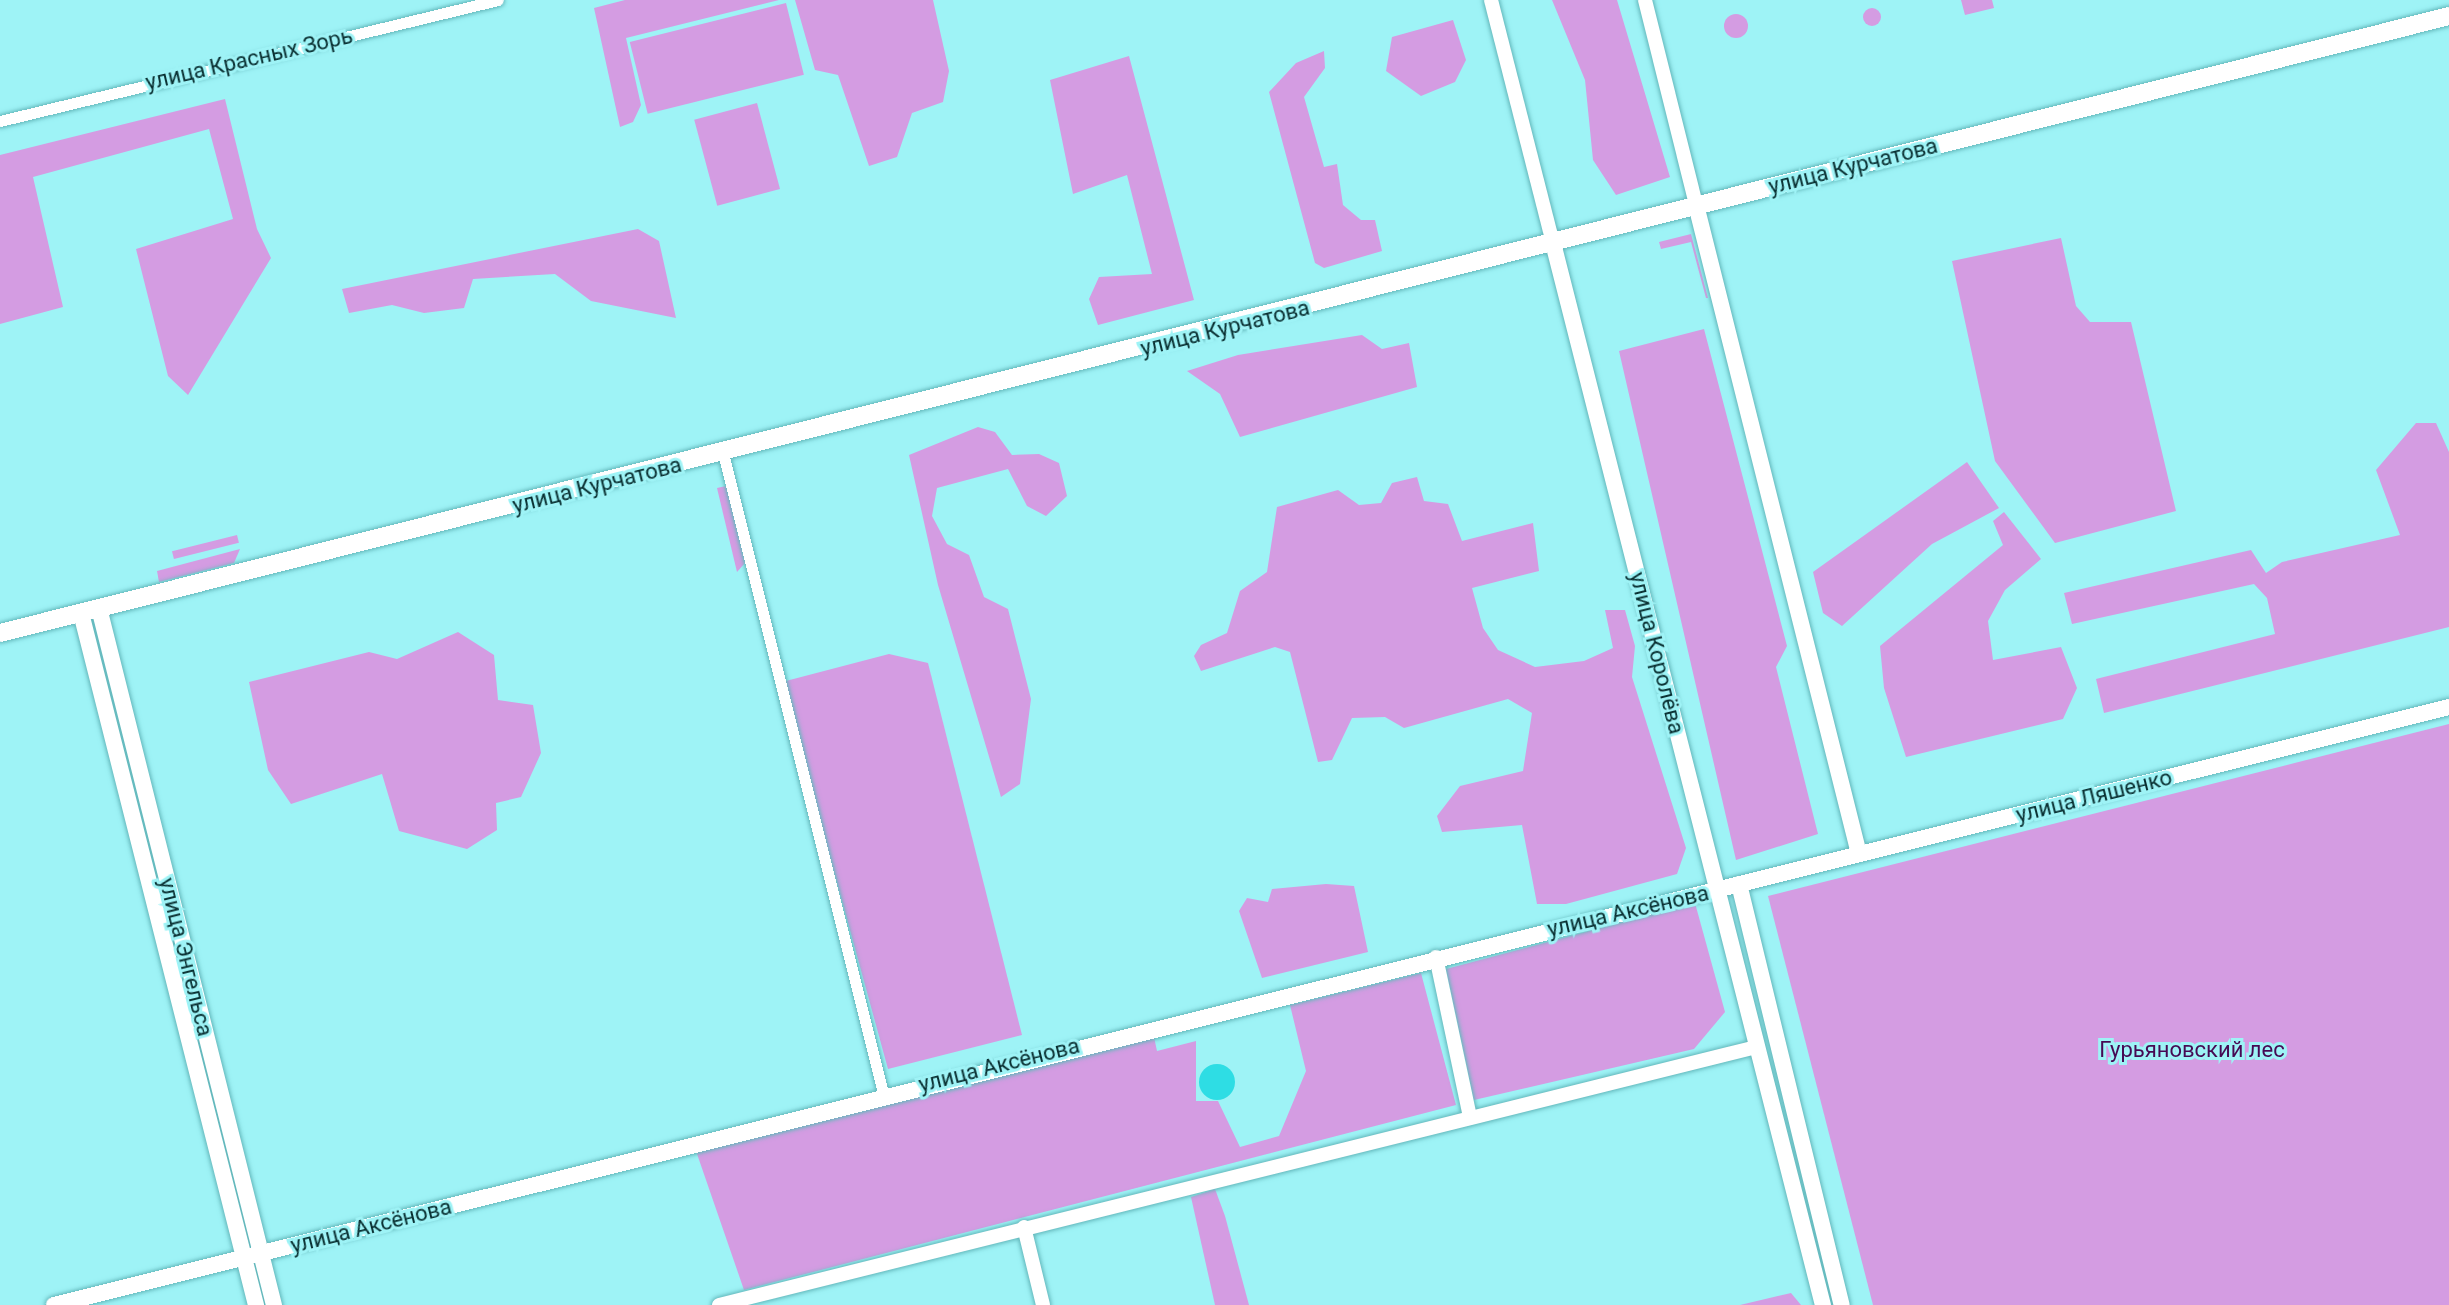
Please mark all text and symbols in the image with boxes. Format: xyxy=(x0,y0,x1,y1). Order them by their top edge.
street label: улица Красных Зорь xyxy=(143,22,355,96)
street label: улица Курчатова xyxy=(1766,132,1940,200)
street label: улица Курчатова xyxy=(1138,294,1312,362)
street label: улица Курчатова xyxy=(510,451,684,519)
street label: улица Королёва xyxy=(1624,569,1690,737)
street label: улица Ляшенко xyxy=(2013,764,2175,828)
street label: улица Энгельса xyxy=(154,875,218,1039)
street label: улица Аксёнова xyxy=(1545,880,1711,942)
street label: улица Аксёнова xyxy=(916,1032,1082,1098)
park label: Гурьяновский лес xyxy=(2099,1037,2285,1063)
street label: улица Аксёнова xyxy=(288,1193,454,1259)

